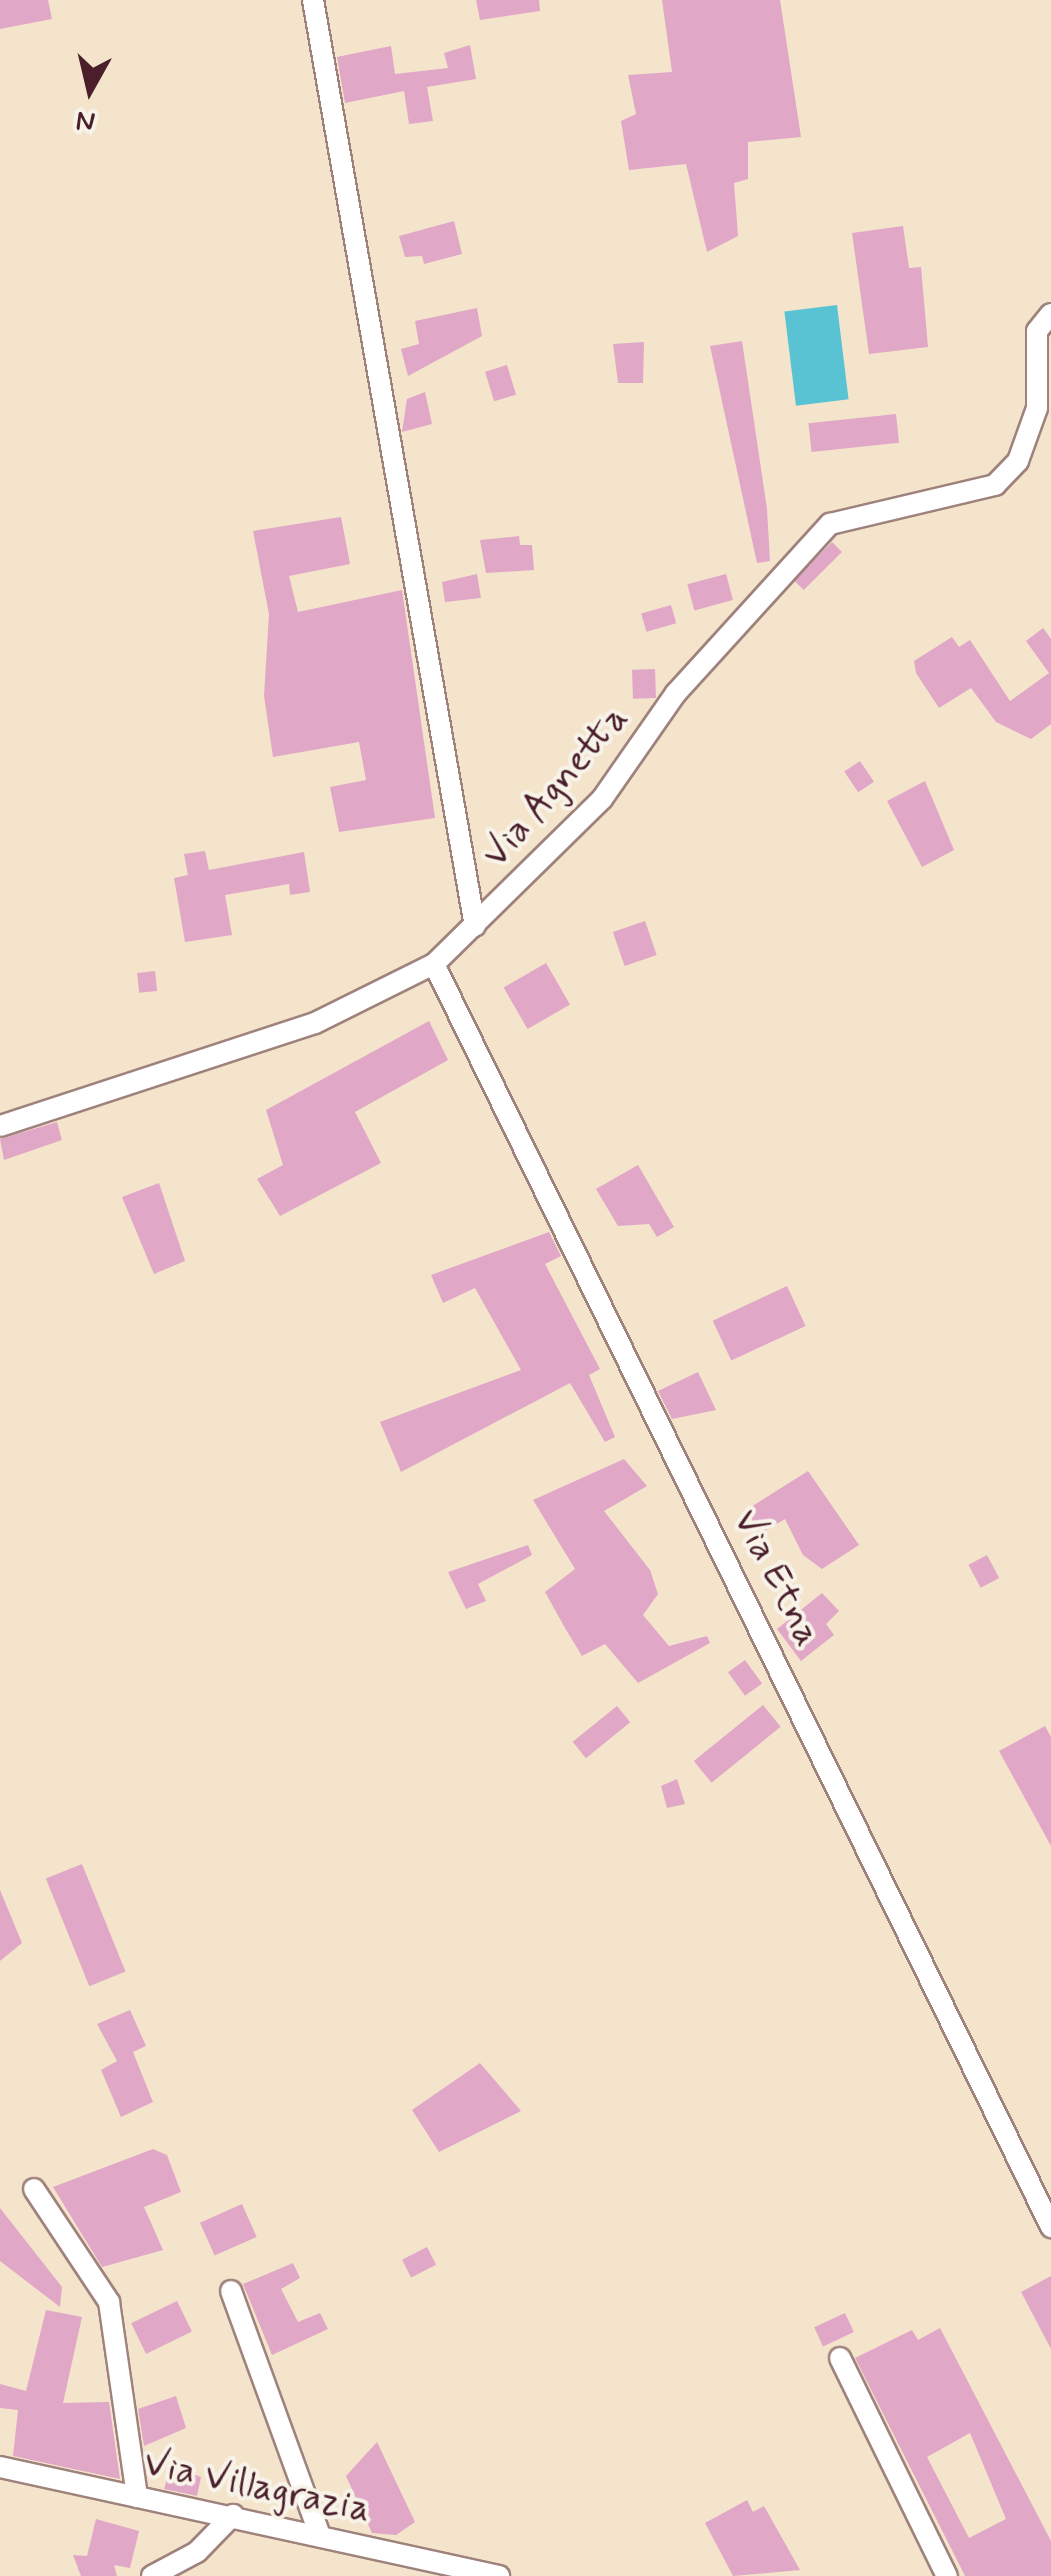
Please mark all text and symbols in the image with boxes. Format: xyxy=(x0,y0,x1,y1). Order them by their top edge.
north arrow xyxy=(40,40,140,140)
text: N xyxy=(74,101,98,140)
street label: Via Agnetta xyxy=(473,697,639,877)
street label: Via Etna xyxy=(723,1503,829,1653)
street label: Via Villagrazia xyxy=(139,2441,375,2533)

